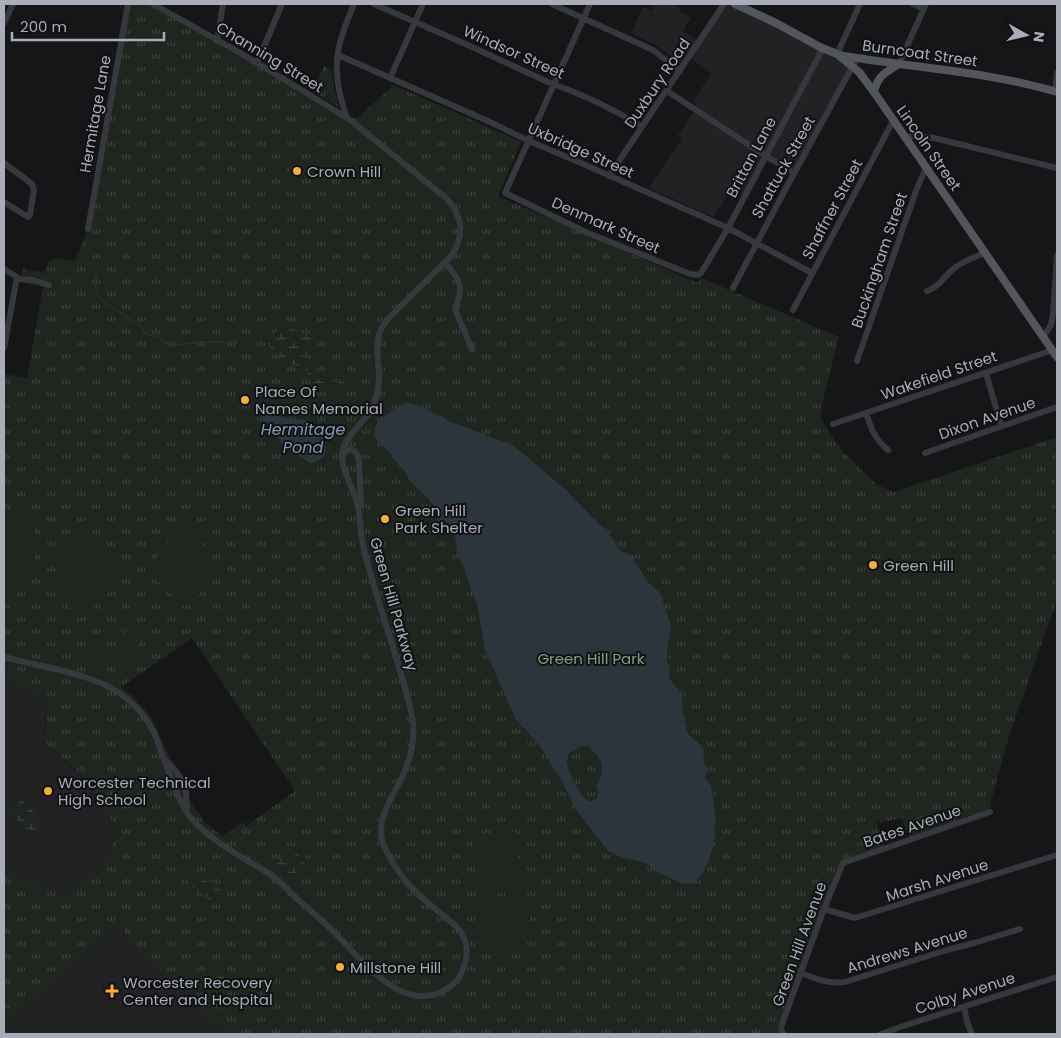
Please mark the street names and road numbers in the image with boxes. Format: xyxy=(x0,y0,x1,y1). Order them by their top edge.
street label: Channing Street xyxy=(212,17,328,97)
street label: Windsor Street xyxy=(460,20,568,84)
street label: Duxbury Road xyxy=(619,34,695,132)
street label: Burncoat Street xyxy=(861,35,979,71)
street label: Hermitage Lane xyxy=(74,54,116,174)
street label: Lincoln Street xyxy=(892,101,966,195)
street label: Shattuck Street xyxy=(746,112,820,222)
street label: Brittan Lane xyxy=(721,113,781,201)
street label: Uxbridge Street xyxy=(525,117,637,183)
street label: Shaffner Street xyxy=(797,155,867,263)
street label: Buckingham Street xyxy=(846,189,912,331)
street label: Denmark Street xyxy=(549,192,663,258)
street label: Wakefield Street xyxy=(878,345,1000,405)
street label: Dixon Avenue xyxy=(936,392,1038,444)
street label: Green Hill Parkway xyxy=(365,535,423,674)
street label: Bates Avenue xyxy=(860,799,964,853)
street label: Marsh Avenue xyxy=(883,854,991,906)
street label: Green Hill Avenue xyxy=(767,879,831,1009)
street label: Andrews Avenue xyxy=(844,922,970,978)
street label: Colby Avenue xyxy=(912,967,1018,1019)

